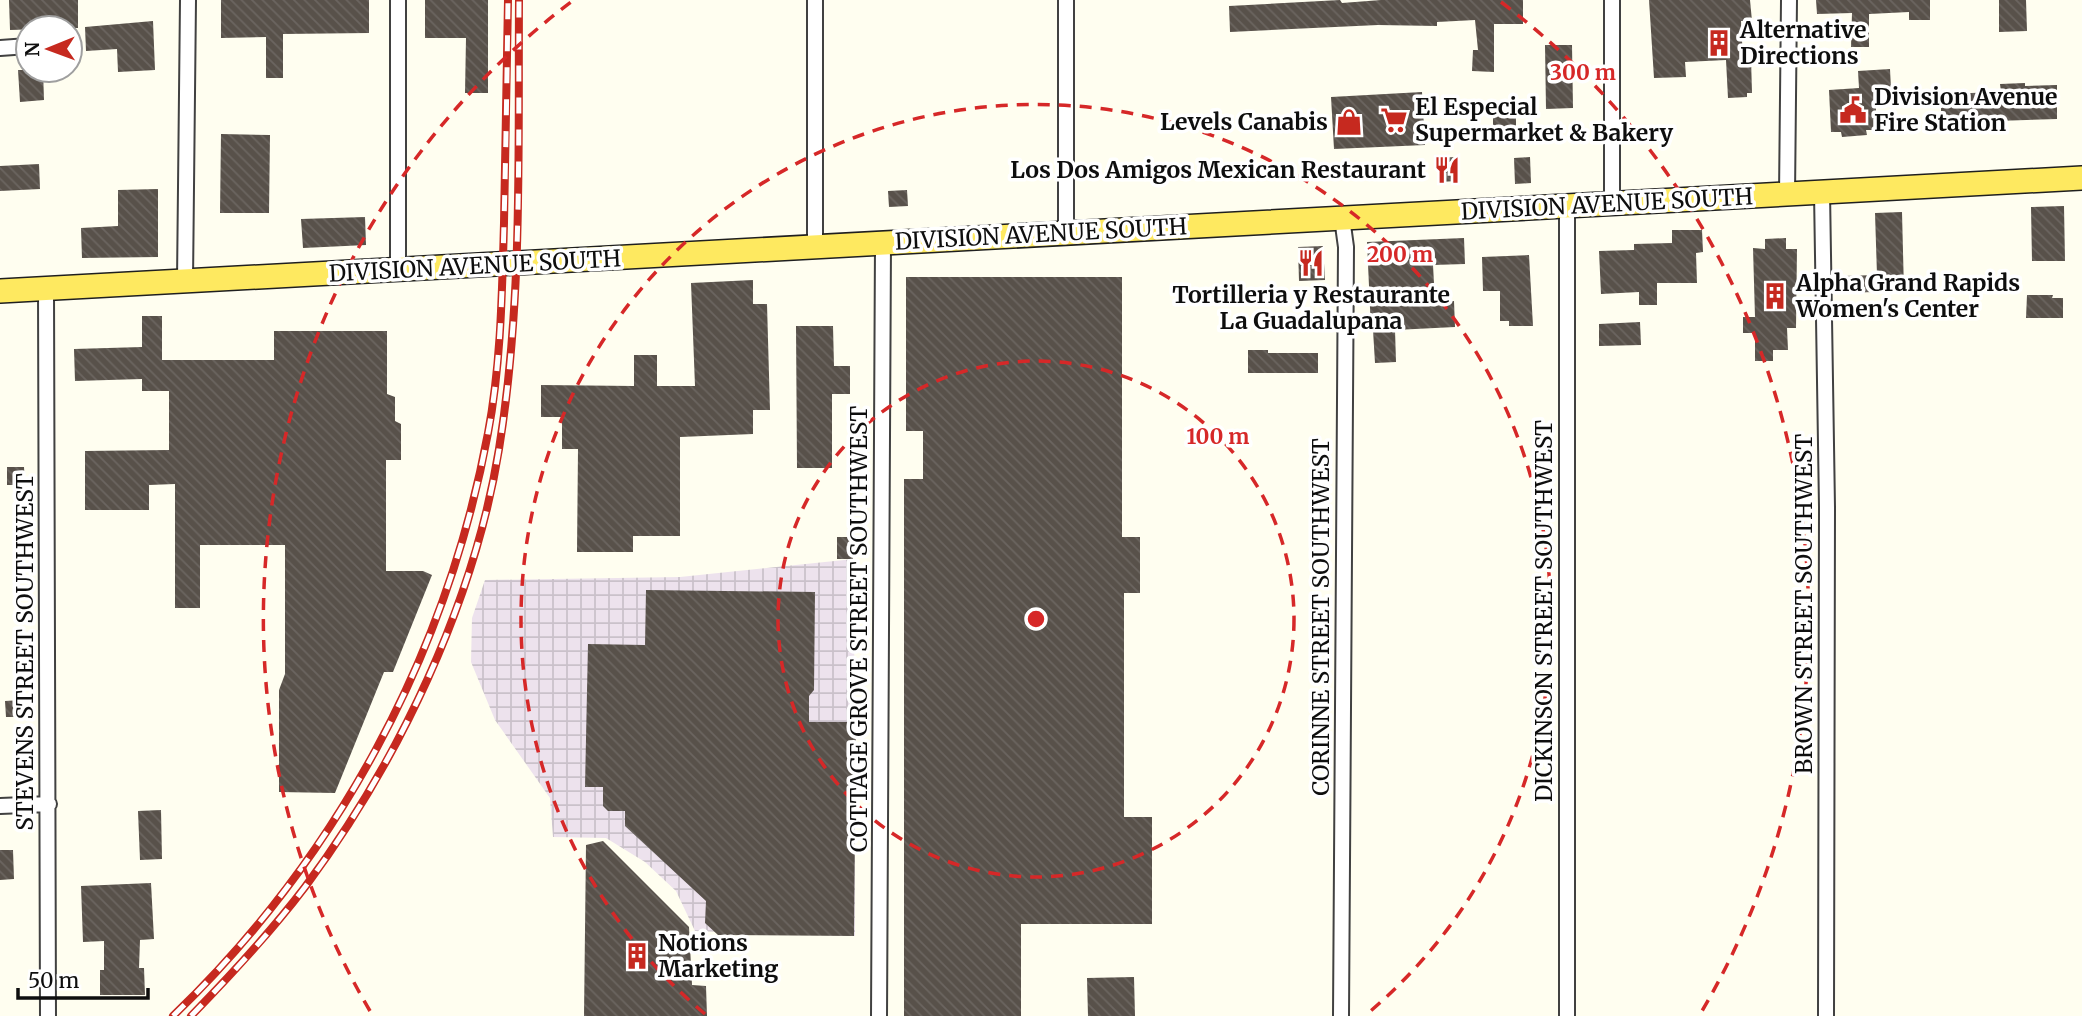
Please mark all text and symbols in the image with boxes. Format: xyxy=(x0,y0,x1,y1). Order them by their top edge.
north arrow xyxy=(14,14,84,84)
place label: Alternative Directions xyxy=(1739,15,1867,70)
building icon: Alternative Directions xyxy=(1704,28,1734,58)
text: N xyxy=(20,42,44,57)
text: 300 m xyxy=(1550,59,1616,86)
place label: Division Avenue Fire Station xyxy=(1874,82,2057,137)
place label: El Especial Supermarket & Bakery xyxy=(1415,92,1673,147)
public building icon: Division Avenue Fire Station xyxy=(1838,95,1868,125)
supermarket icon: El Especial Supermarket & Bakery xyxy=(1379,105,1409,135)
place label: Levels Canabis xyxy=(1160,107,1328,136)
shop icon: Levels Canabis xyxy=(1334,107,1364,137)
place label: Los Dos Amigos Mexican Restaurant xyxy=(1010,155,1426,184)
restaurant icon: Los Dos Amigos Mexican Restaurant xyxy=(1432,155,1462,185)
street label: DIVISION AVENUE SOUTH xyxy=(1460,181,1754,226)
street label: DIVISION AVENUE SOUTH xyxy=(894,211,1188,256)
text: 200 m xyxy=(1367,241,1433,268)
street label: DIVISION AVENUE SOUTH xyxy=(328,243,622,288)
restaurant icon: Tortilleria y Restaurante La Guadalupana xyxy=(1296,248,1326,278)
place label: Alpha Grand Rapids Women's Center xyxy=(1795,268,2020,323)
place label: Tortilleria y Restaurante La Guadalupana xyxy=(1172,280,1450,335)
building icon: Alpha Grand Rapids Women's Center xyxy=(1760,281,1790,311)
street label: COTTAGE GROVE STREET SOUTHWEST xyxy=(844,406,873,852)
street label: DICKINSON STREET SOUTHWEST xyxy=(1529,420,1558,802)
text: 100 m xyxy=(1187,423,1249,450)
street label: BROWN STREET SOUTHWEST xyxy=(1789,434,1818,774)
street label: CORINNE STREET SOUTHWEST xyxy=(1306,438,1335,796)
street label: STEVENS STREET SOUTHWEST xyxy=(10,473,39,831)
centre of rings xyxy=(1024,607,1048,631)
place label: Notions Marketing xyxy=(658,928,779,983)
building icon: Notions Marketing xyxy=(622,941,652,971)
scale bar xyxy=(18,956,147,1000)
text: 50 m xyxy=(28,967,79,994)

